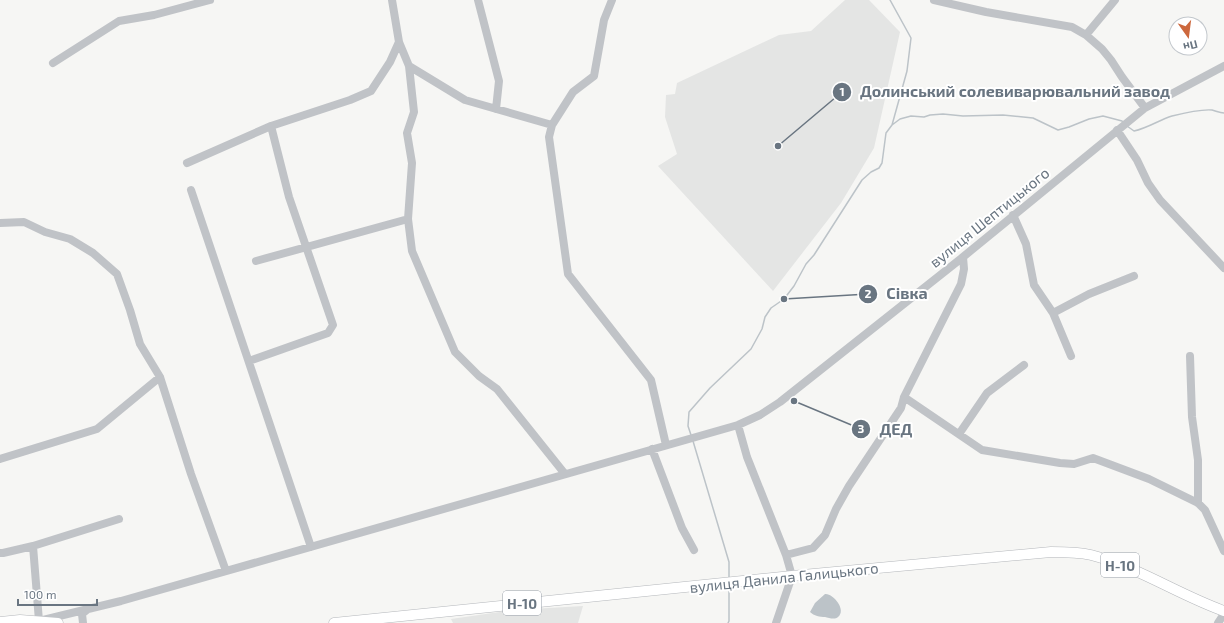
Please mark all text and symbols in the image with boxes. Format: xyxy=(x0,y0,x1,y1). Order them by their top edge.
north arrow xyxy=(1168,16,1208,56)
text: Пн xyxy=(1182,38,1199,54)
callout: Долинський солевиварювальний завод xyxy=(832,78,1179,106)
text: Долинський солевиварювальний завод xyxy=(860,81,1170,100)
text: 1 xyxy=(839,84,845,98)
street label: вулиця Шептицького xyxy=(926,163,1053,272)
callout: Сівка xyxy=(858,280,936,308)
text: Сівка xyxy=(886,283,928,302)
text: 2 xyxy=(865,286,872,300)
callout: ДЕД xyxy=(851,415,920,443)
text: ДЕД xyxy=(880,419,913,438)
text: 3 xyxy=(858,421,865,435)
road number: Н-10 xyxy=(1101,553,1139,577)
street label: вулиця Данила Галицького xyxy=(689,558,879,597)
scale bar xyxy=(18,581,97,607)
text: 100 m xyxy=(24,587,56,601)
road number: Н-10 xyxy=(503,591,541,615)

